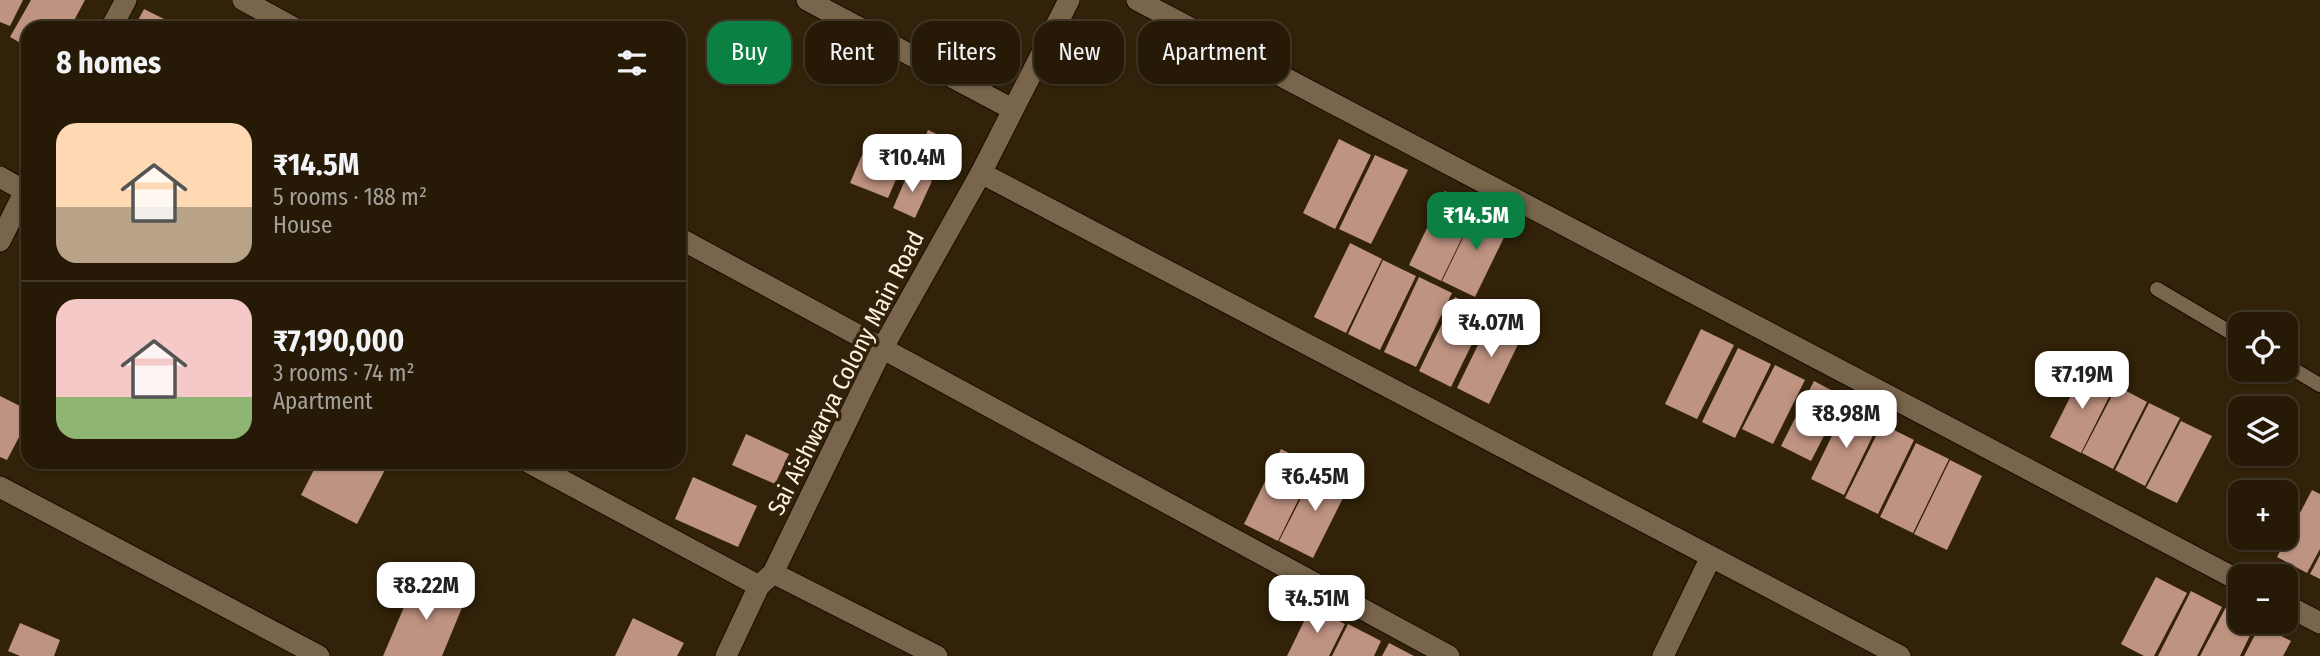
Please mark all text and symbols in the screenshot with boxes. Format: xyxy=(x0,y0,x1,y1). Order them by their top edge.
chip: Buy xyxy=(707,21,791,84)
chip: Rent xyxy=(805,21,898,84)
chip: Filters xyxy=(912,21,1020,84)
chip: New xyxy=(1034,21,1124,84)
chip: Apartment xyxy=(1138,21,1290,84)
icon: filters xyxy=(613,44,651,82)
text: 8 homes xyxy=(56,45,161,81)
pin: ₹10.4M xyxy=(855,134,969,194)
text: ₹10.4M xyxy=(879,143,945,171)
text: ₹14.5M xyxy=(273,147,359,183)
icon: home xyxy=(112,151,196,235)
text: 5 rooms · 188 m² xyxy=(273,183,427,211)
pin: ₹14.5M xyxy=(1419,192,1533,252)
text: ₹14.5M xyxy=(1443,201,1509,229)
text: House xyxy=(273,211,332,239)
street label: Sai Aishwarya Colony Main Road xyxy=(762,226,930,520)
pin: ₹4.07M xyxy=(1434,300,1548,359)
text: ₹4.07M xyxy=(1458,308,1524,336)
map controls xyxy=(2228,312,2298,634)
button: locate xyxy=(2228,312,2298,382)
text: ₹7,190,000 xyxy=(273,323,404,359)
icon: home xyxy=(112,327,196,411)
pin: ₹7.19M xyxy=(2025,352,2139,411)
text: 3 rooms · 74 m² xyxy=(273,359,415,387)
text: ₹7.19M xyxy=(2051,360,2113,388)
text: Apartment xyxy=(273,387,373,415)
pin: ₹8.98M xyxy=(1789,391,1903,450)
button: layers xyxy=(2228,396,2298,466)
text: ₹8.98M xyxy=(1812,399,1880,427)
pin: ₹6.45M xyxy=(1258,454,1372,513)
text: ₹6.45M xyxy=(1281,462,1349,490)
button: + xyxy=(2228,480,2298,550)
pin: ₹8.22M xyxy=(369,562,483,622)
button: − xyxy=(2228,564,2298,634)
text: ₹8.22M xyxy=(393,571,459,599)
pin: ₹4.51M xyxy=(1260,576,1374,635)
text: ₹4.51M xyxy=(1285,584,1349,612)

